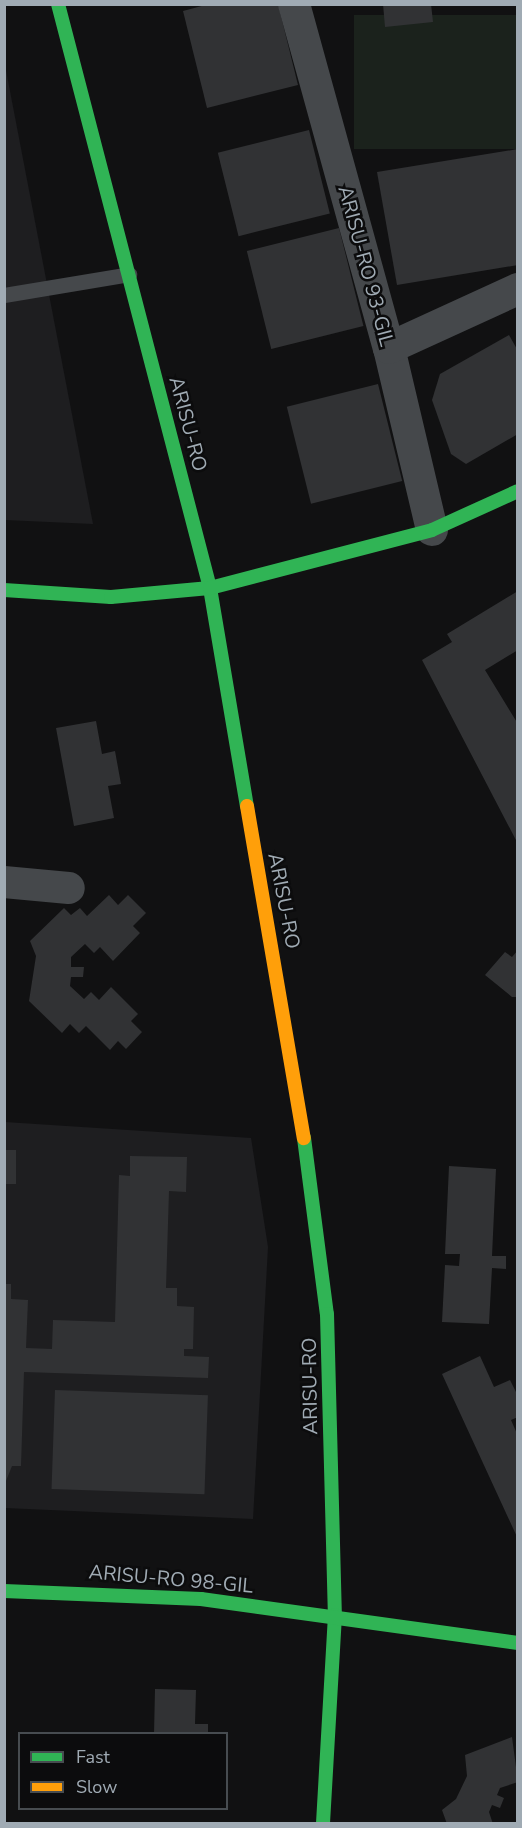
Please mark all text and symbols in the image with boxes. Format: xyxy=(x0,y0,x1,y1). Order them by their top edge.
street label: ARISU-RO 93-GIL xyxy=(333,183,399,349)
street label: ARISU-RO xyxy=(164,374,212,474)
street label: ARISU-RO xyxy=(263,851,305,951)
street label: ARISU-RO xyxy=(297,1337,323,1435)
street label: ARISU-RO 98-GIL xyxy=(88,1560,254,1598)
legend xyxy=(18,1732,228,1810)
text: Fast xyxy=(76,1745,110,1769)
text: Slow xyxy=(76,1775,117,1799)

